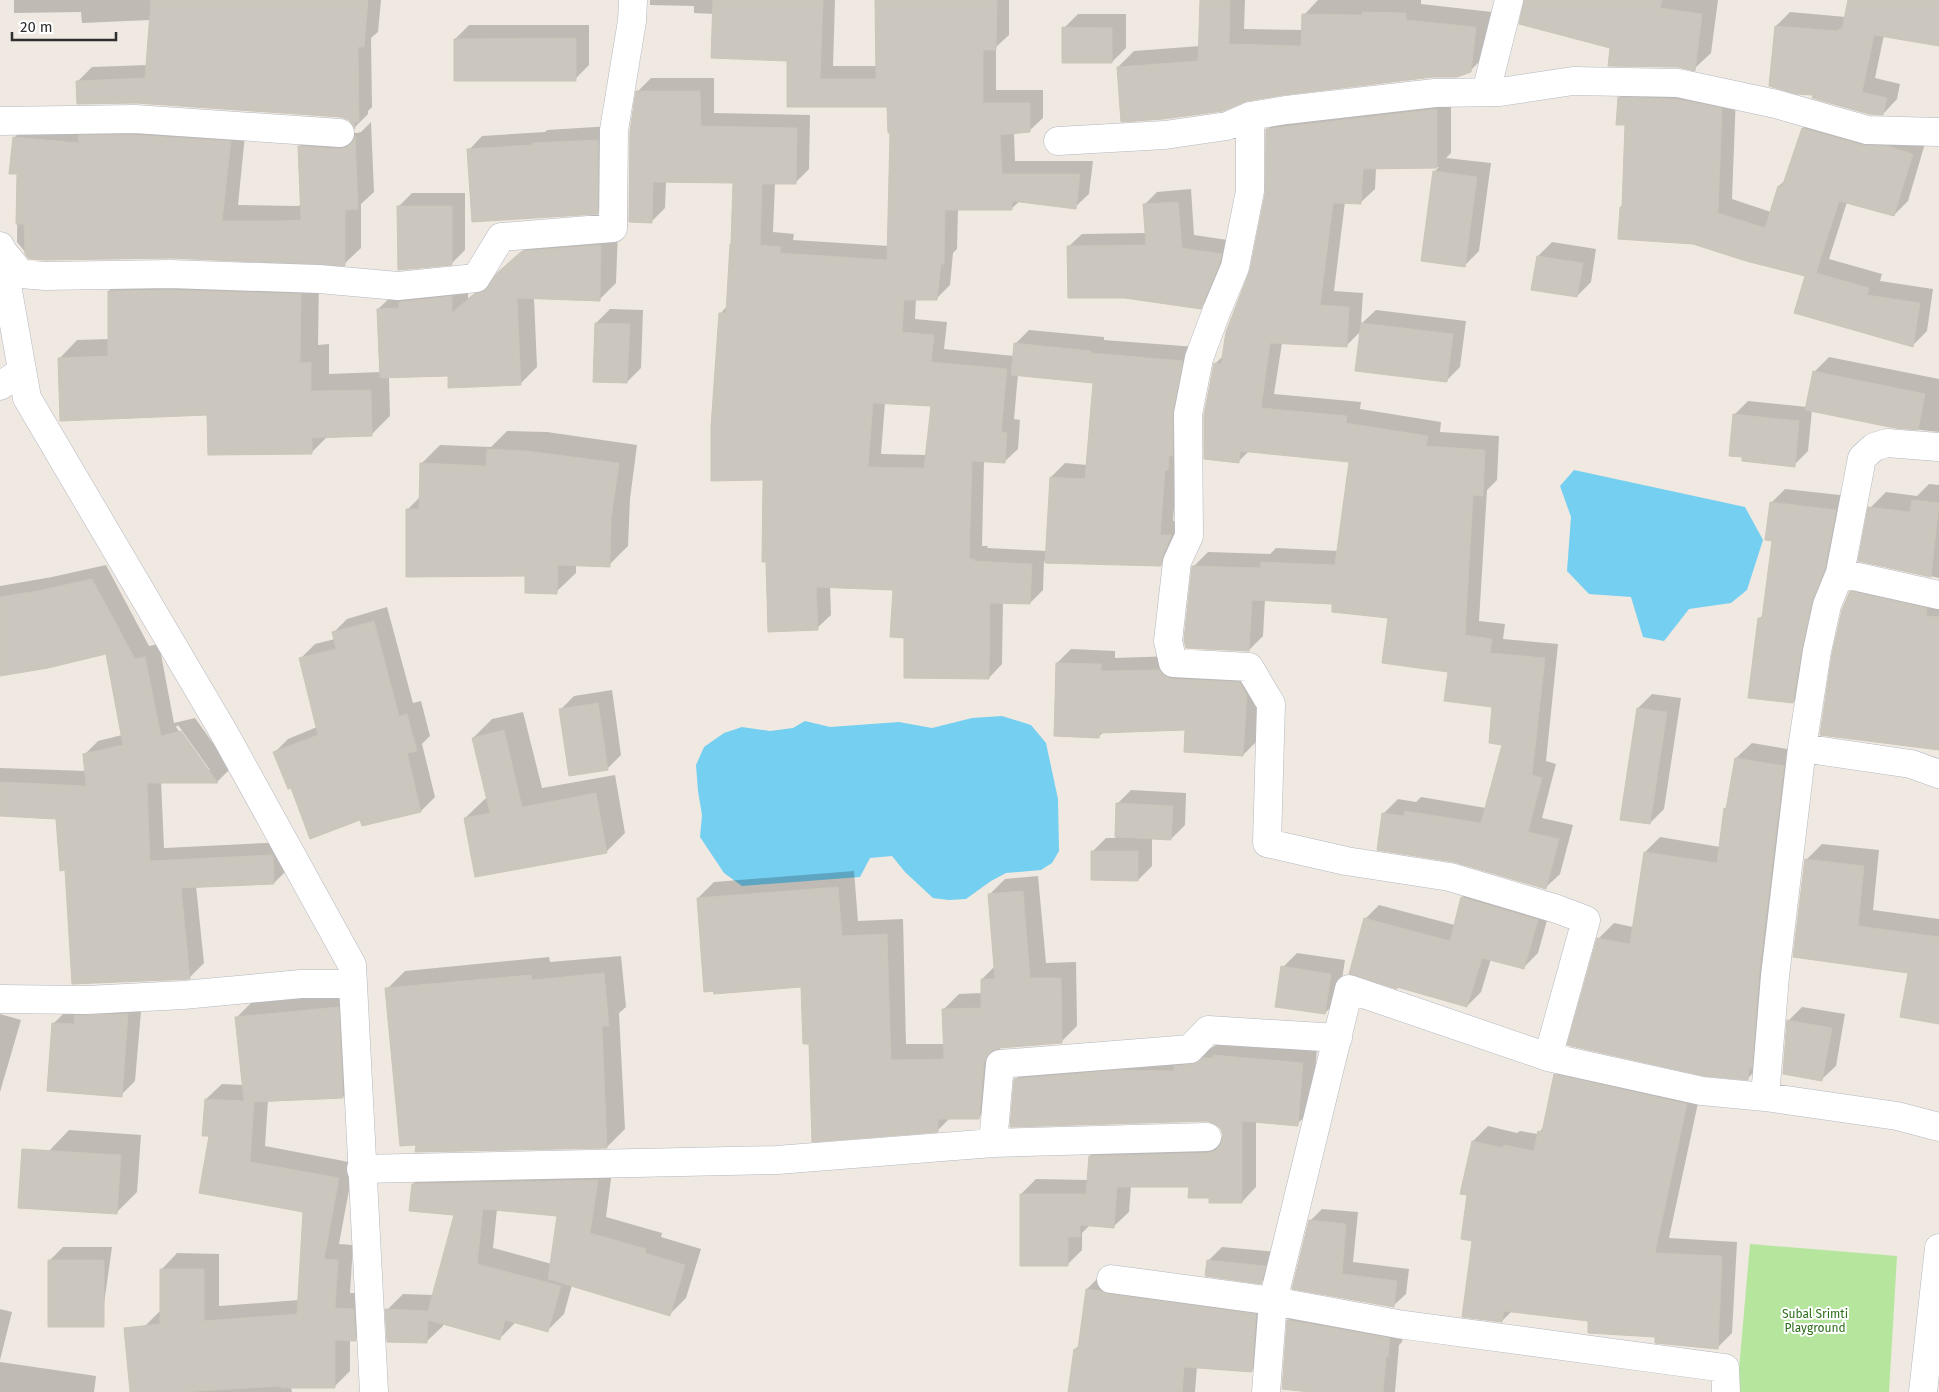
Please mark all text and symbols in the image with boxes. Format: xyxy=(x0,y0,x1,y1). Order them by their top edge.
scale bar xyxy=(12,10,116,42)
text: 20 m xyxy=(20,18,53,36)
park label: Subal Srimti Playground xyxy=(1782,1307,1848,1335)

